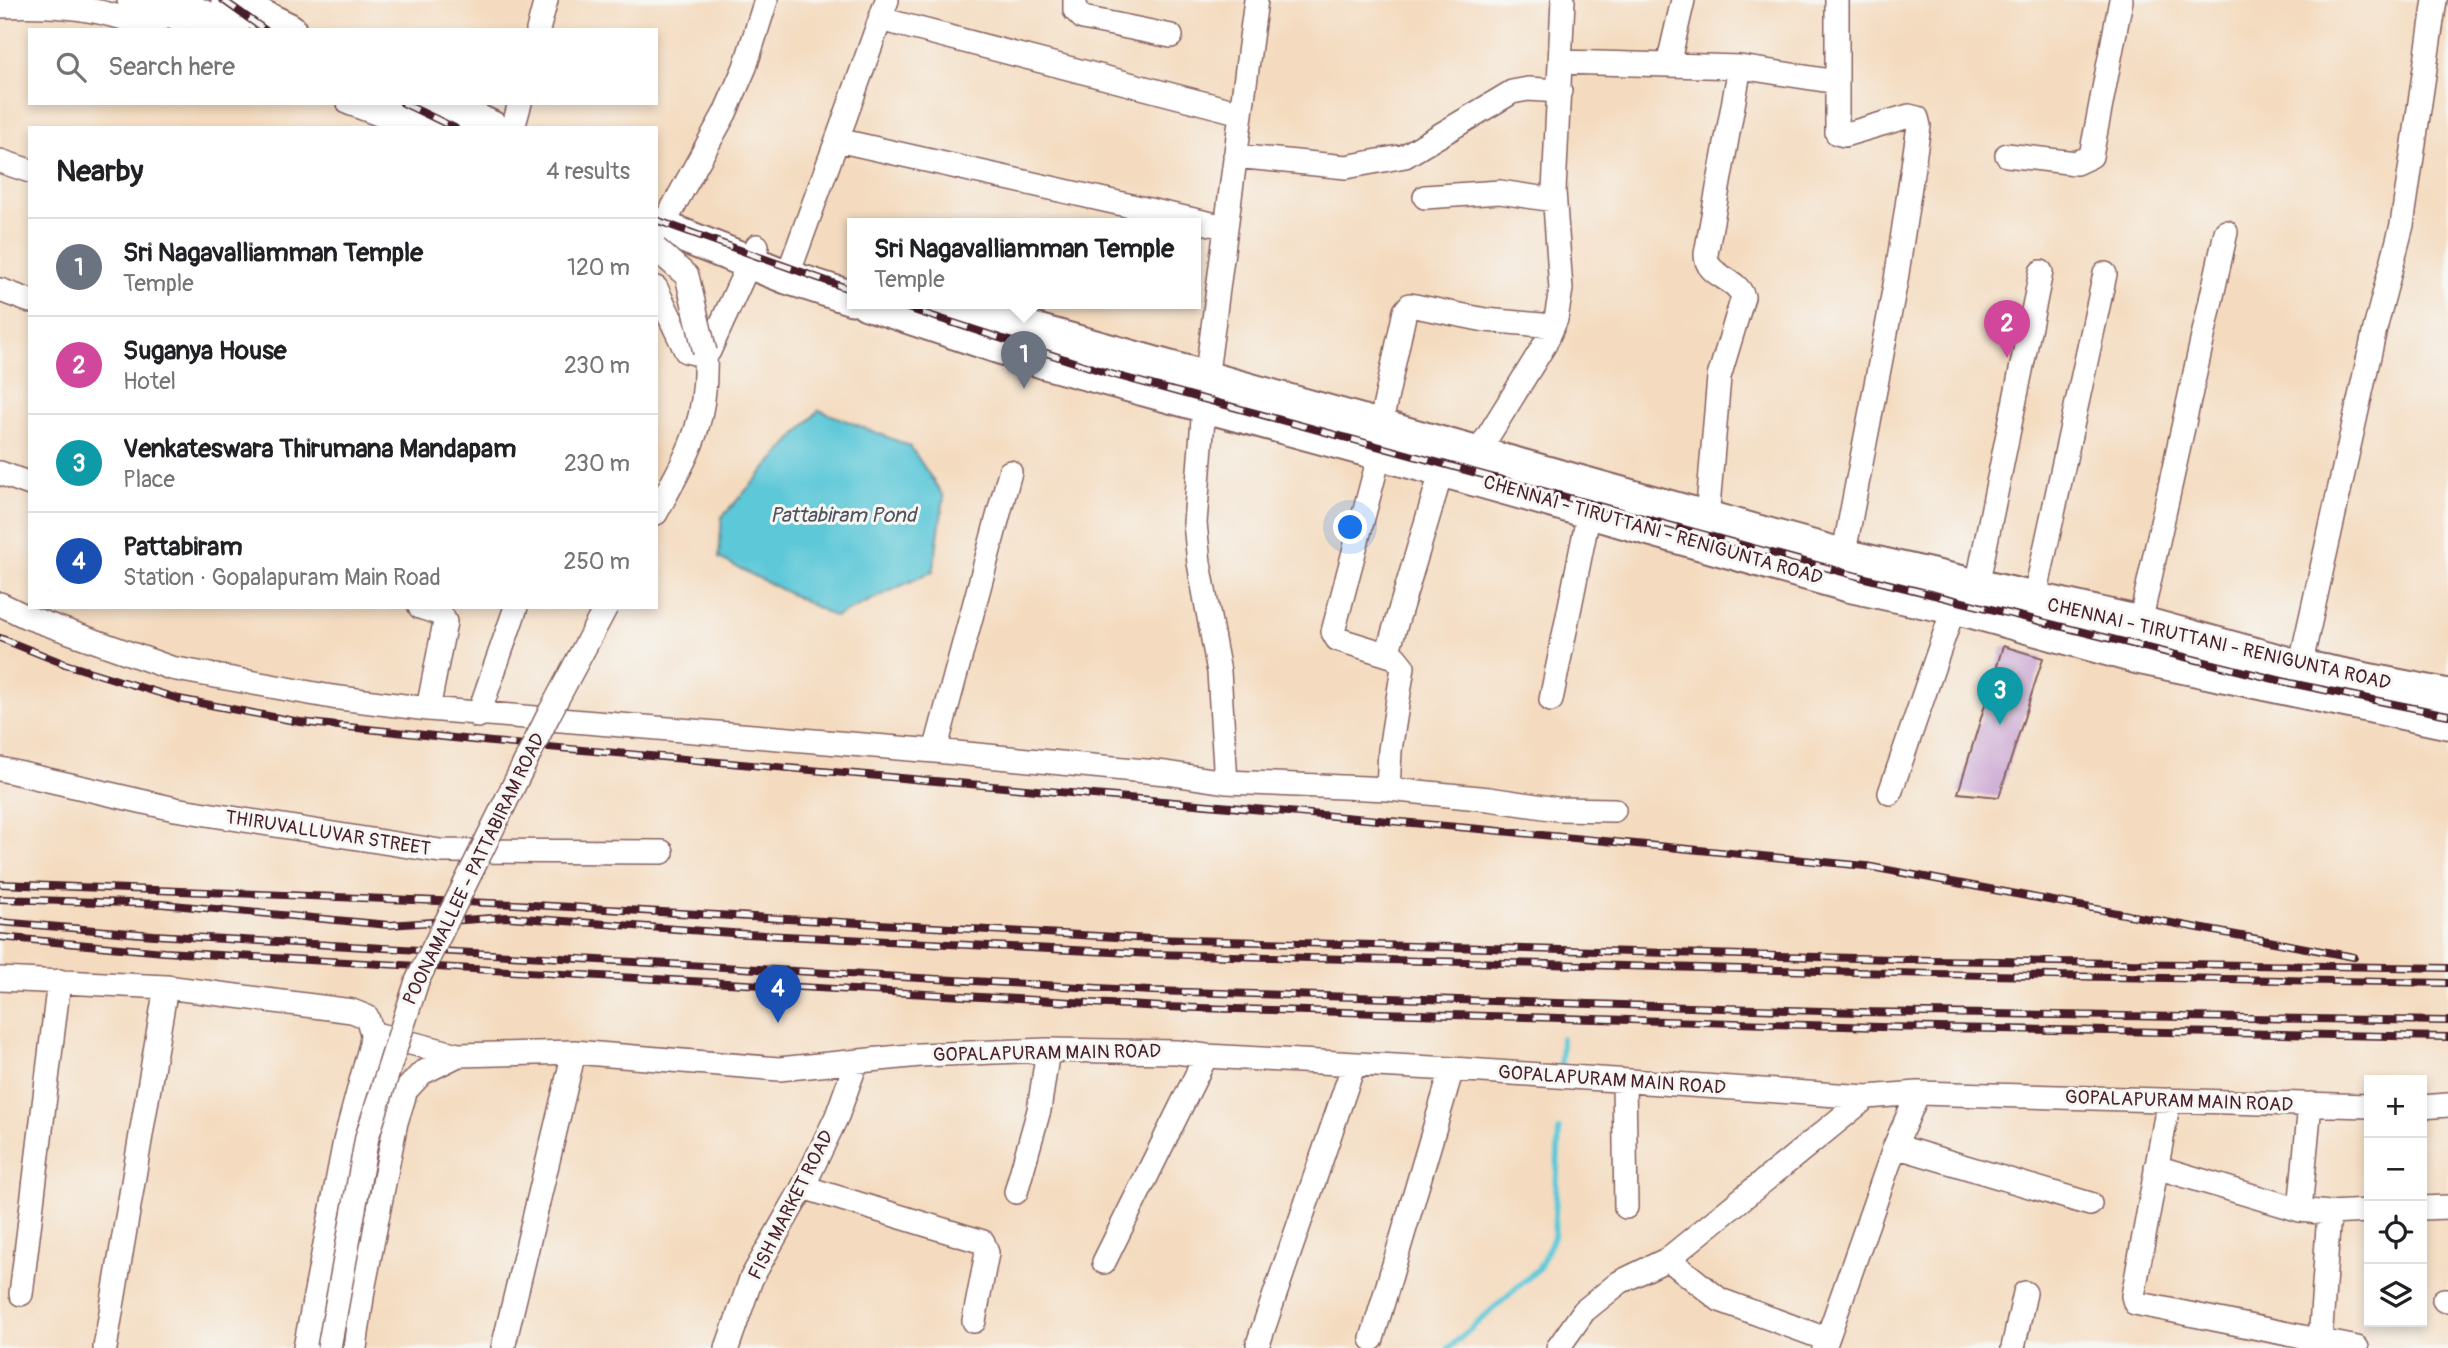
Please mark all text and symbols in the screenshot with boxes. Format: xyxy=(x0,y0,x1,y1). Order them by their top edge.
search box xyxy=(28,28,658,105)
icon: search xyxy=(52,48,90,86)
text: Search here xyxy=(108,51,235,83)
text: Nearby xyxy=(56,153,143,190)
text: 4 results xyxy=(546,157,630,186)
popup xyxy=(847,218,1201,309)
text: Sri Nagavalliamman Temple xyxy=(874,233,1174,265)
text: Sri Nagavalliamman Temple xyxy=(123,237,423,269)
text: 1 xyxy=(75,253,84,282)
text: 120 m xyxy=(567,253,630,282)
text: Temple xyxy=(874,265,945,294)
text: Temple xyxy=(123,269,194,298)
pin: 2 xyxy=(1984,300,2030,358)
pin: 1 xyxy=(1001,331,1047,389)
text: Suganya House xyxy=(123,335,287,367)
text: 2 xyxy=(73,351,85,380)
text: 230 m xyxy=(564,351,630,380)
text: Hotel xyxy=(123,367,176,396)
text: Venkateswara Thirumana Mandapam xyxy=(123,433,516,465)
text: 3 xyxy=(73,449,85,478)
text: 230 m xyxy=(564,449,630,478)
text: Place xyxy=(123,465,175,494)
street label: CHENNAI - TIRUTTANI - RENIGUNTA ROAD xyxy=(1481,470,1825,590)
water label: Pattabiram Pond xyxy=(770,502,919,529)
your location xyxy=(1333,510,1367,544)
text: Pattabiram xyxy=(123,531,243,563)
text: 4 xyxy=(72,547,86,576)
text: 250 m xyxy=(564,547,630,576)
text: Station · Gopalapuram Main Road xyxy=(123,563,441,592)
street label: CHENNAI - TIRUTTANI - RENIGUNTA ROAD xyxy=(2045,593,2393,695)
pin: 3 xyxy=(1977,667,2023,725)
street label: POONAMALLEE - PATTABIRAM ROAD xyxy=(398,729,550,1009)
street label: THIRUVALLUVAR STREET xyxy=(224,805,432,861)
pin: 4 xyxy=(755,965,801,1023)
street label: GOPALAPURAM MAIN ROAD xyxy=(933,1039,1161,1067)
street label: GOPALAPURAM MAIN ROAD xyxy=(1497,1060,1727,1100)
map controls xyxy=(2364,1075,2427,1327)
button: + xyxy=(2364,1075,2427,1138)
street label: GOPALAPURAM MAIN ROAD xyxy=(2065,1085,2294,1117)
street label: FISH MARKET ROAD xyxy=(743,1126,839,1284)
button: − xyxy=(2364,1138,2427,1201)
button: locate xyxy=(2364,1201,2427,1264)
button: layers xyxy=(2364,1264,2427,1327)

